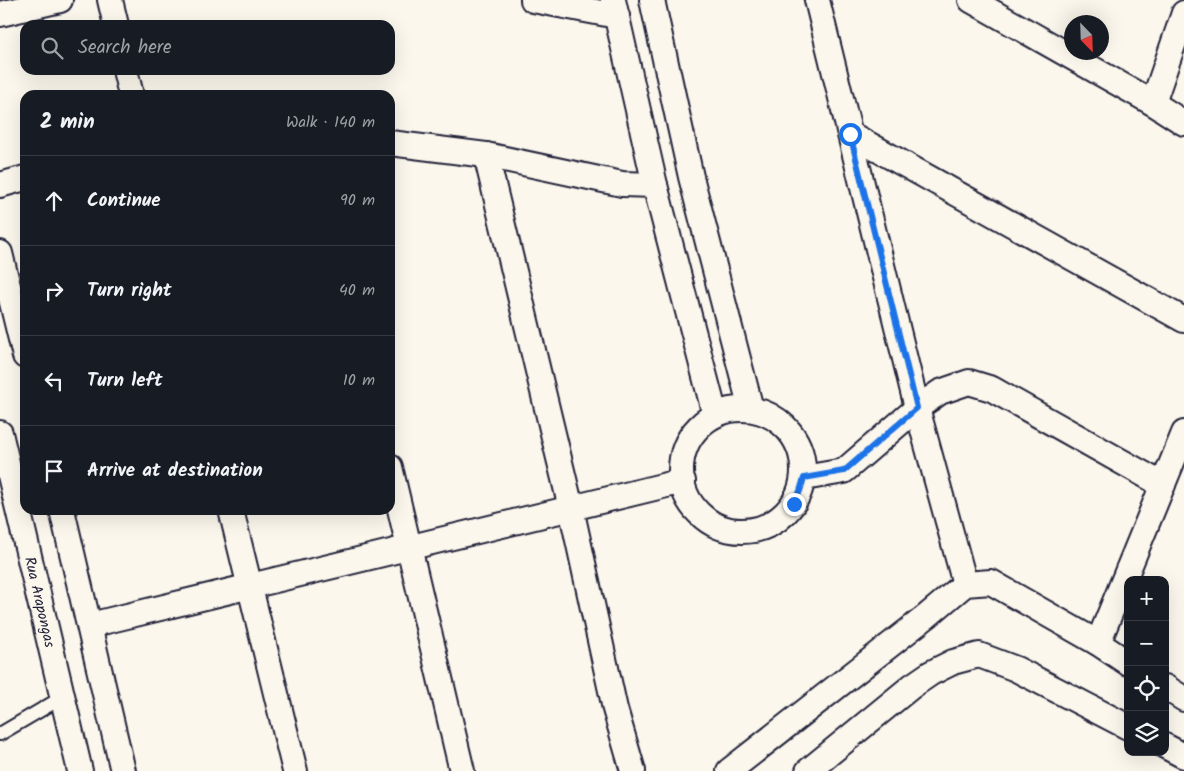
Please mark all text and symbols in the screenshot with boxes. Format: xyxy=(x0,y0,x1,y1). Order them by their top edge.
north arrow xyxy=(1064,15,1109,60)
search box xyxy=(20,20,395,75)
text: Search here xyxy=(78,33,172,63)
icon: search xyxy=(38,34,66,62)
text: 2 min xyxy=(40,106,95,139)
text: Walk · 140 m xyxy=(286,110,375,135)
route start xyxy=(839,123,862,146)
text: Continue xyxy=(87,186,160,216)
icon: ahead xyxy=(40,187,68,215)
text: 90 m xyxy=(340,188,375,213)
text: Turn right xyxy=(87,276,172,306)
icon: right xyxy=(40,277,68,305)
text: 40 m xyxy=(339,278,375,303)
text: Turn left xyxy=(87,366,162,396)
icon: left xyxy=(40,367,68,395)
text: 10 m xyxy=(343,368,375,393)
text: Arrive at destination xyxy=(87,456,263,486)
icon: arrive xyxy=(40,457,68,485)
route end xyxy=(783,493,806,516)
street label: Rua Arapongas xyxy=(17,554,61,651)
map controls xyxy=(1124,576,1169,756)
button: + xyxy=(1124,576,1169,621)
button: − xyxy=(1124,621,1169,666)
button: locate xyxy=(1124,666,1169,711)
button: layers xyxy=(1124,711,1169,756)

